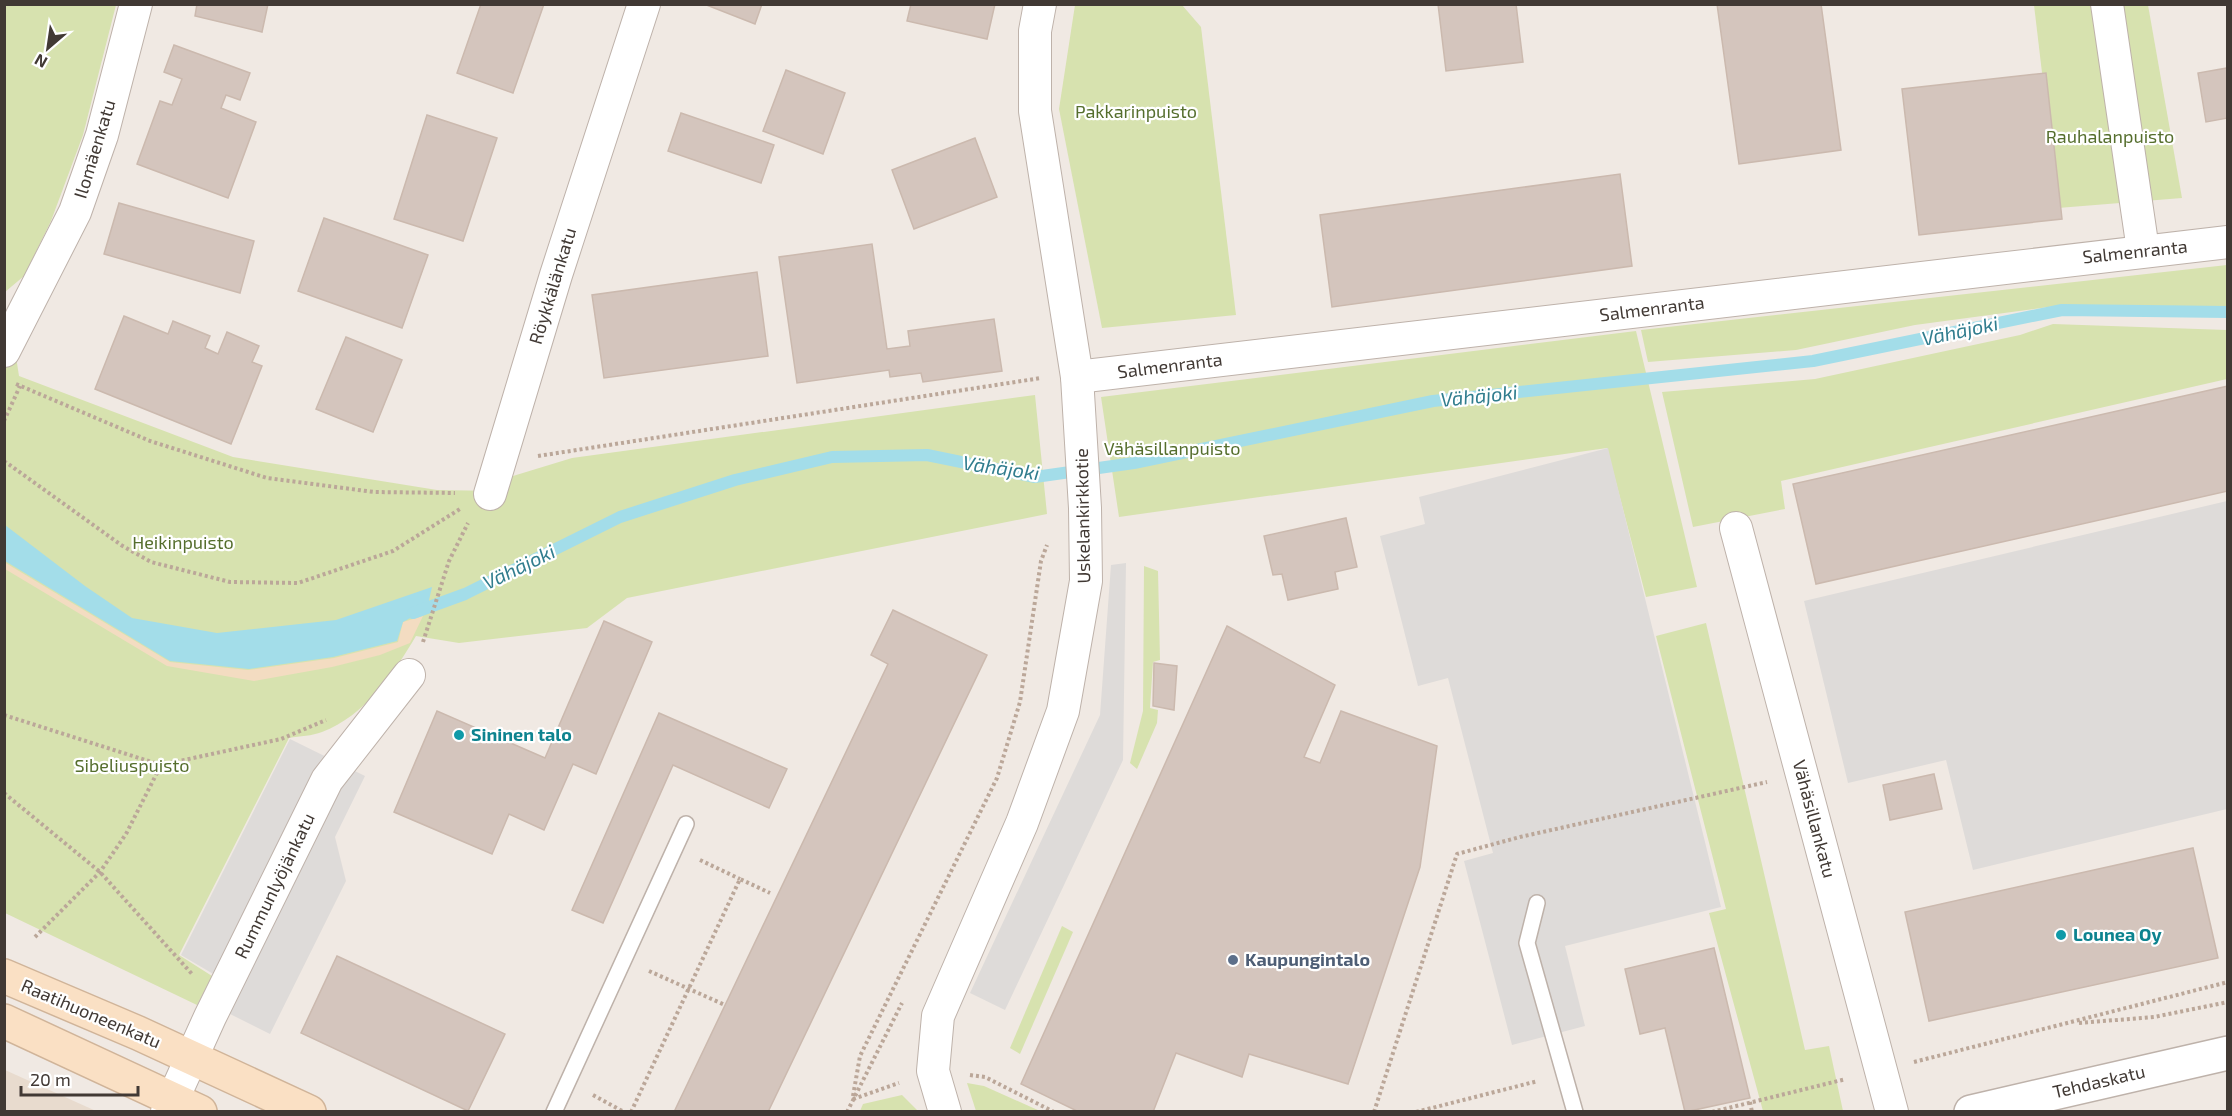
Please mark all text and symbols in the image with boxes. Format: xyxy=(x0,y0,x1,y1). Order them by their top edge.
north arrow xyxy=(18,18,78,78)
text: N xyxy=(31,50,50,73)
street label: Ilomäenkatu xyxy=(69,97,120,201)
park label: Pakkarinpuisto xyxy=(1075,100,1197,122)
park label: Rauhalanpuisto xyxy=(2046,125,2174,147)
street label: Röykkälänkatu xyxy=(524,225,580,347)
street label: Salmenranta xyxy=(2081,235,2189,267)
street label: Salmenranta xyxy=(1598,291,1706,325)
water label: Vähäjoki xyxy=(1919,310,2000,350)
street label: Salmenranta xyxy=(1116,348,1224,382)
water label: Vähäjoki xyxy=(1439,379,1519,411)
park label: Vähäsillanpuisto xyxy=(1104,437,1240,459)
street label: Uskelankirkkotie xyxy=(1070,448,1094,584)
water label: Vähäjoki xyxy=(961,450,1041,484)
park label: Heikinpuisto xyxy=(132,531,234,553)
water label: Vähäjoki xyxy=(479,538,559,594)
place label: Sininen talo xyxy=(471,723,572,745)
marker: Sininen talo xyxy=(452,728,466,742)
park label: Sibeliuspuisto xyxy=(74,754,190,776)
street label: Vähäsillankatu xyxy=(1789,757,1841,880)
street label: Rummunlyöjänkatu xyxy=(229,809,319,962)
place label: Lounea Oy xyxy=(2073,923,2162,945)
marker: Lounea Oy xyxy=(2054,928,2068,942)
place label: Kaupungintalo xyxy=(1245,948,1370,970)
marker: Kaupungintalo xyxy=(1226,953,1240,967)
street label: Raatihuoneenkatu xyxy=(18,974,165,1052)
scale bar xyxy=(21,1059,138,1097)
street label: Tehdaskatu xyxy=(2050,1060,2147,1102)
text: 20 m xyxy=(30,1068,71,1090)

